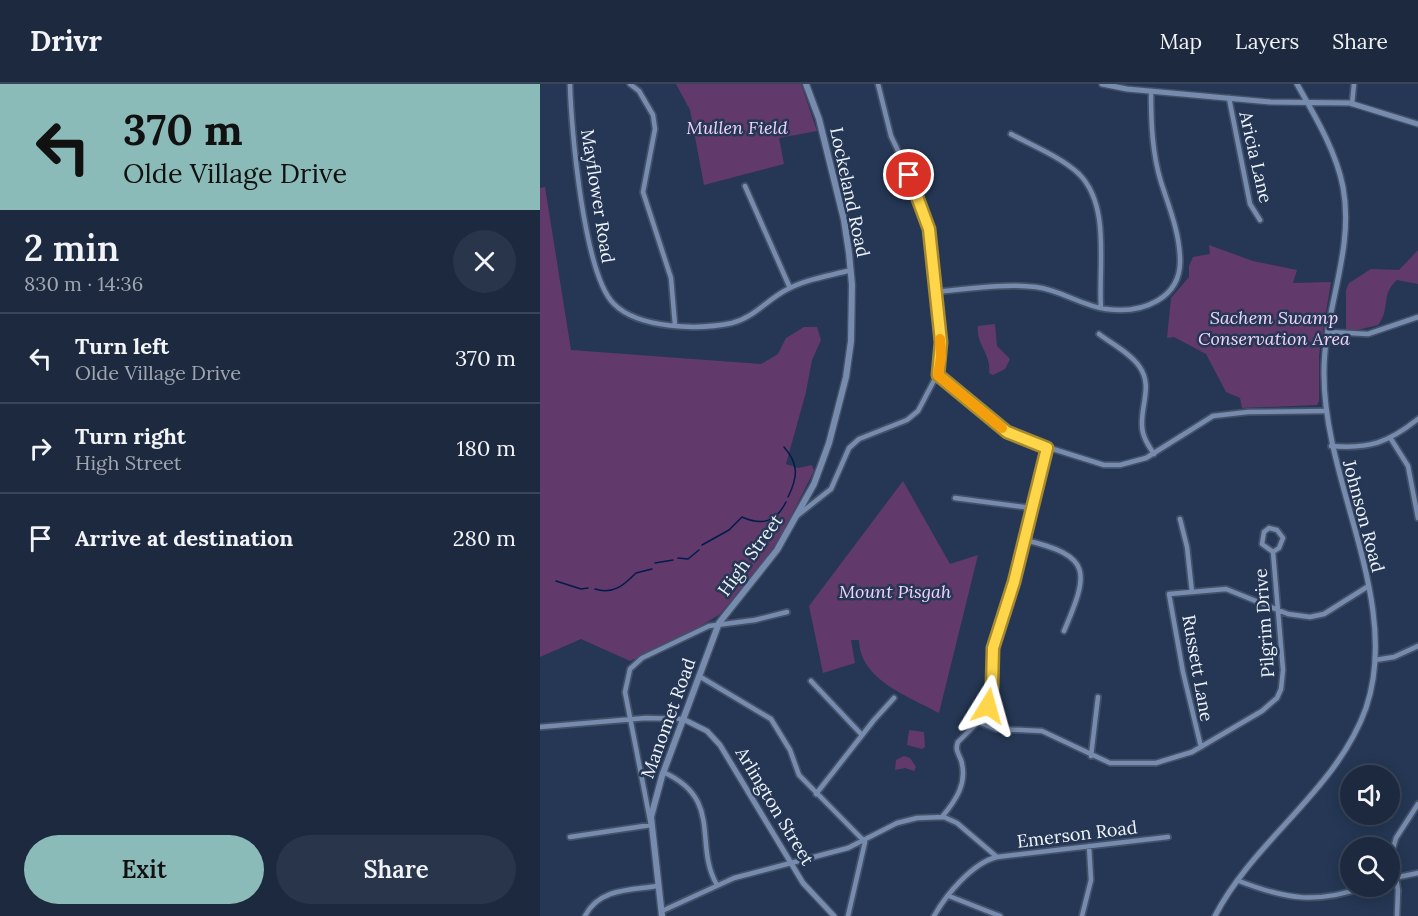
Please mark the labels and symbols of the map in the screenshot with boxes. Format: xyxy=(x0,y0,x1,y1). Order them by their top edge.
street label: Aricia Lane xyxy=(1234,108,1278,205)
park label: Mullen Field xyxy=(686,116,788,139)
street label: Lockeland Road xyxy=(825,125,875,259)
street label: Mayflower Road xyxy=(576,127,620,265)
pin xyxy=(883,149,934,200)
park label: Sachem Swamp Conservation Area xyxy=(1198,306,1350,350)
street label: Johnson Road xyxy=(1338,456,1390,575)
street label: High Street xyxy=(713,509,788,601)
street label: Pilgrim Drive xyxy=(1249,567,1279,678)
park label: Mount Pisgah xyxy=(839,580,952,603)
street label: Russett Lane xyxy=(1177,613,1219,723)
street label: Manomet Road xyxy=(636,654,701,781)
position arrow xyxy=(956,674,1020,738)
street label: Arlington Street xyxy=(730,742,819,869)
street label: Emerson Road xyxy=(1015,815,1139,853)

